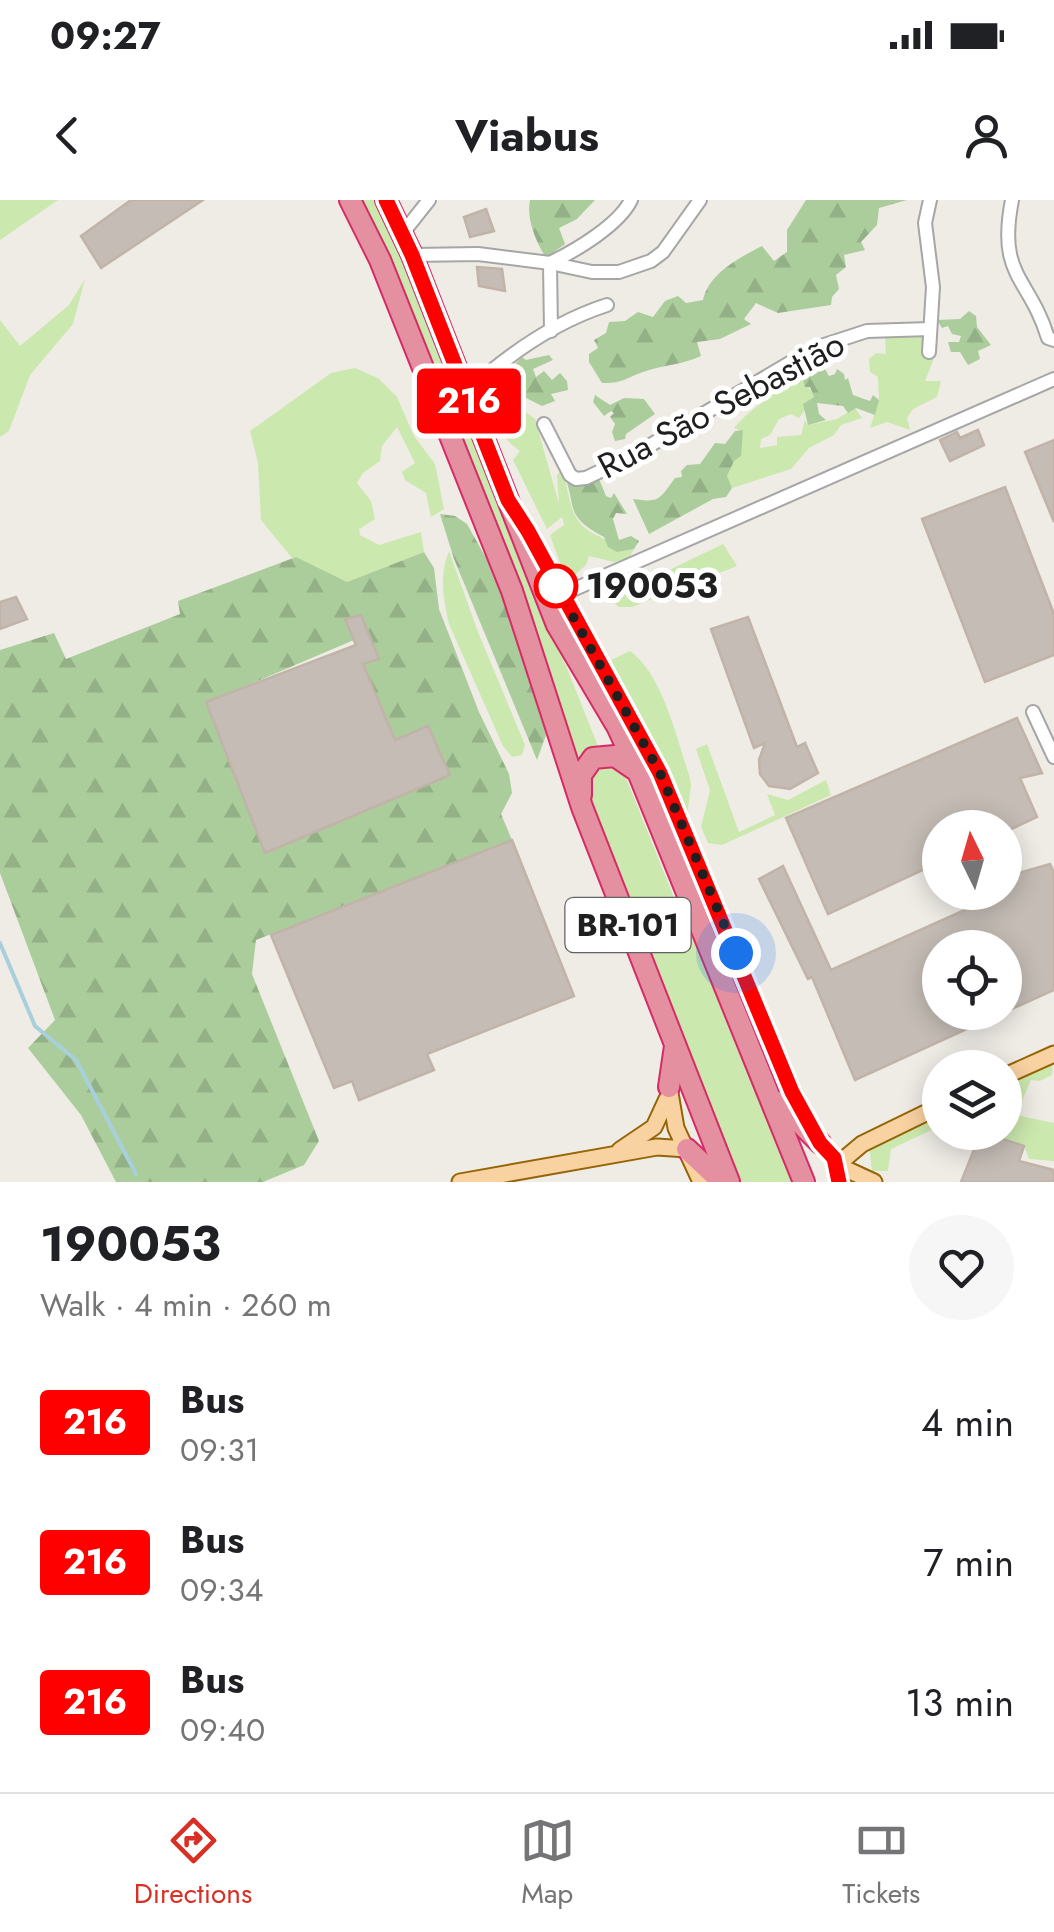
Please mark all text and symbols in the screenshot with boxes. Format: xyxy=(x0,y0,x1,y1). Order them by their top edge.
text: 09:27 xyxy=(50,8,161,63)
text: Viabus xyxy=(455,103,599,168)
icon: back xyxy=(40,108,95,163)
icon: person xyxy=(959,108,1014,163)
street label: Rua São Sebastião xyxy=(589,319,853,491)
line badge: 216 xyxy=(412,368,526,434)
text: 216 xyxy=(437,376,501,426)
place label: 190053 xyxy=(586,561,718,611)
marker: 190053 xyxy=(535,565,577,607)
north arrow xyxy=(922,810,1022,910)
map controls xyxy=(922,810,1022,1150)
road number: BR-101 xyxy=(566,898,690,952)
your location xyxy=(711,928,761,978)
button: locate xyxy=(922,930,1022,1030)
button: layers xyxy=(922,1050,1022,1150)
text: 190053 xyxy=(40,1210,221,1279)
button: heart xyxy=(909,1215,1014,1320)
text: Walk · 4 min · 260 m xyxy=(40,1282,332,1328)
text: Bus xyxy=(180,1372,244,1427)
text: 4 min xyxy=(921,1395,1014,1450)
text: 216 xyxy=(63,1397,127,1447)
text: 09:31 xyxy=(180,1427,259,1473)
text: Bus xyxy=(180,1512,244,1567)
text: 7 min xyxy=(923,1535,1014,1590)
text: 216 xyxy=(63,1537,127,1587)
text: 09:34 xyxy=(180,1567,263,1613)
text: Bus xyxy=(180,1652,244,1707)
text: 13 min xyxy=(905,1675,1014,1730)
text: 216 xyxy=(63,1677,127,1727)
text: 09:40 xyxy=(180,1707,265,1753)
tab: Directions xyxy=(134,1813,252,1914)
tab: Map xyxy=(520,1813,575,1914)
tab: Tickets xyxy=(842,1813,920,1914)

